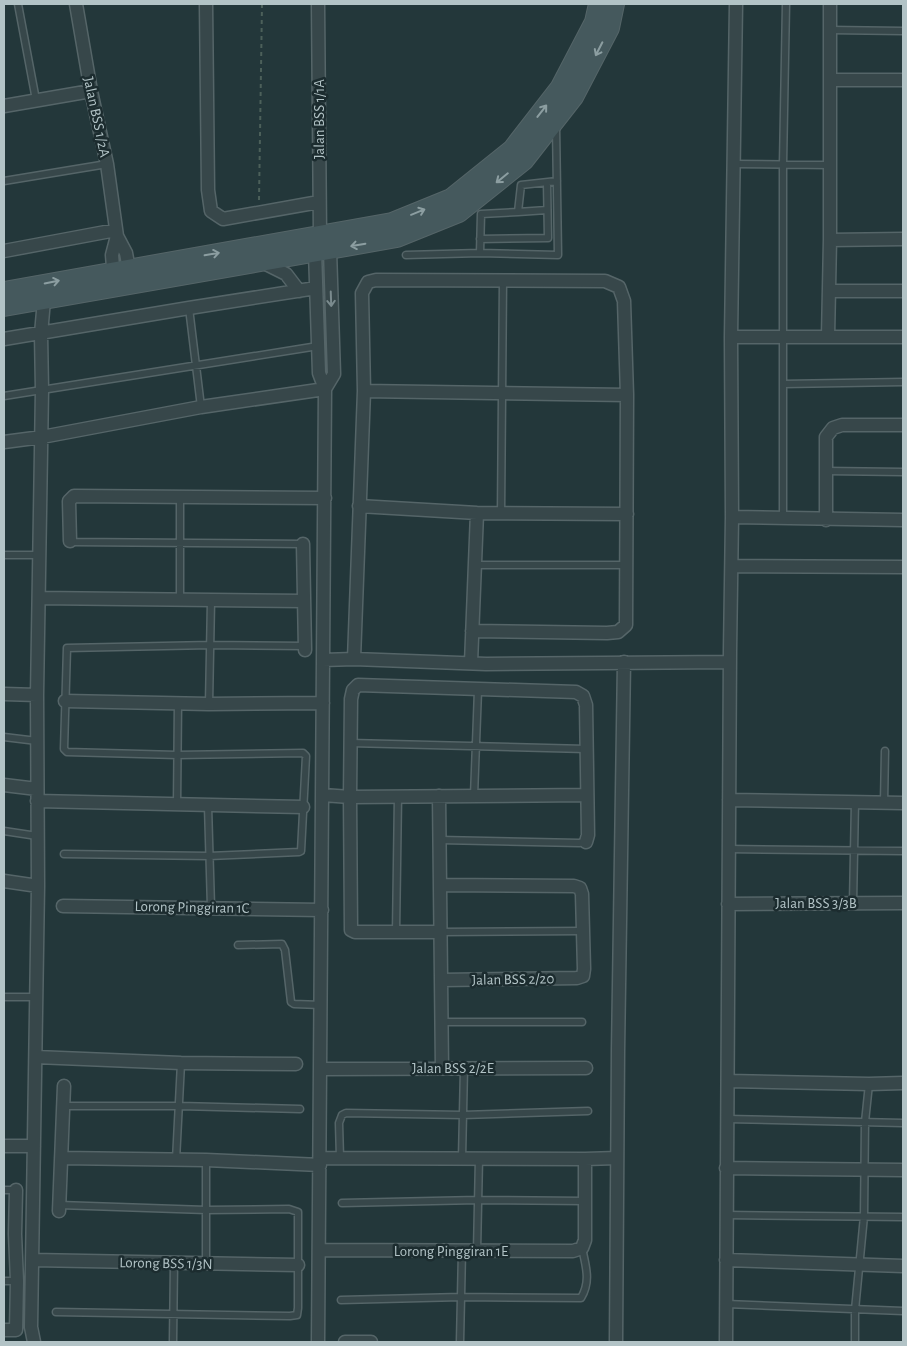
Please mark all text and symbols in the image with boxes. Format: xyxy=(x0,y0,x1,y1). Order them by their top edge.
one-way arrow xyxy=(594,42,604,57)
street label: Jalan BSS 1/2A xyxy=(81,76,112,159)
street label: Jalan BSS 1/1A xyxy=(312,79,327,159)
one-way arrow xyxy=(536,105,547,118)
one-way arrow xyxy=(496,173,509,184)
one-way arrow xyxy=(410,206,425,216)
one-way arrow xyxy=(350,241,366,251)
one-way arrow xyxy=(203,248,219,258)
one-way arrow xyxy=(43,277,59,287)
one-way arrow xyxy=(327,290,336,306)
street label: Jalan BSS 3/3B xyxy=(775,896,857,911)
street label: Lorong Pinggiran 1C xyxy=(134,899,250,916)
street label: Jalan BSS 2/20 xyxy=(472,971,554,988)
street label: Jalan BSS 2/2E xyxy=(412,1061,494,1076)
street label: Lorong Pinggiran 1E xyxy=(394,1244,508,1259)
street label: Lorong BSS 1/3N xyxy=(119,1255,213,1272)

